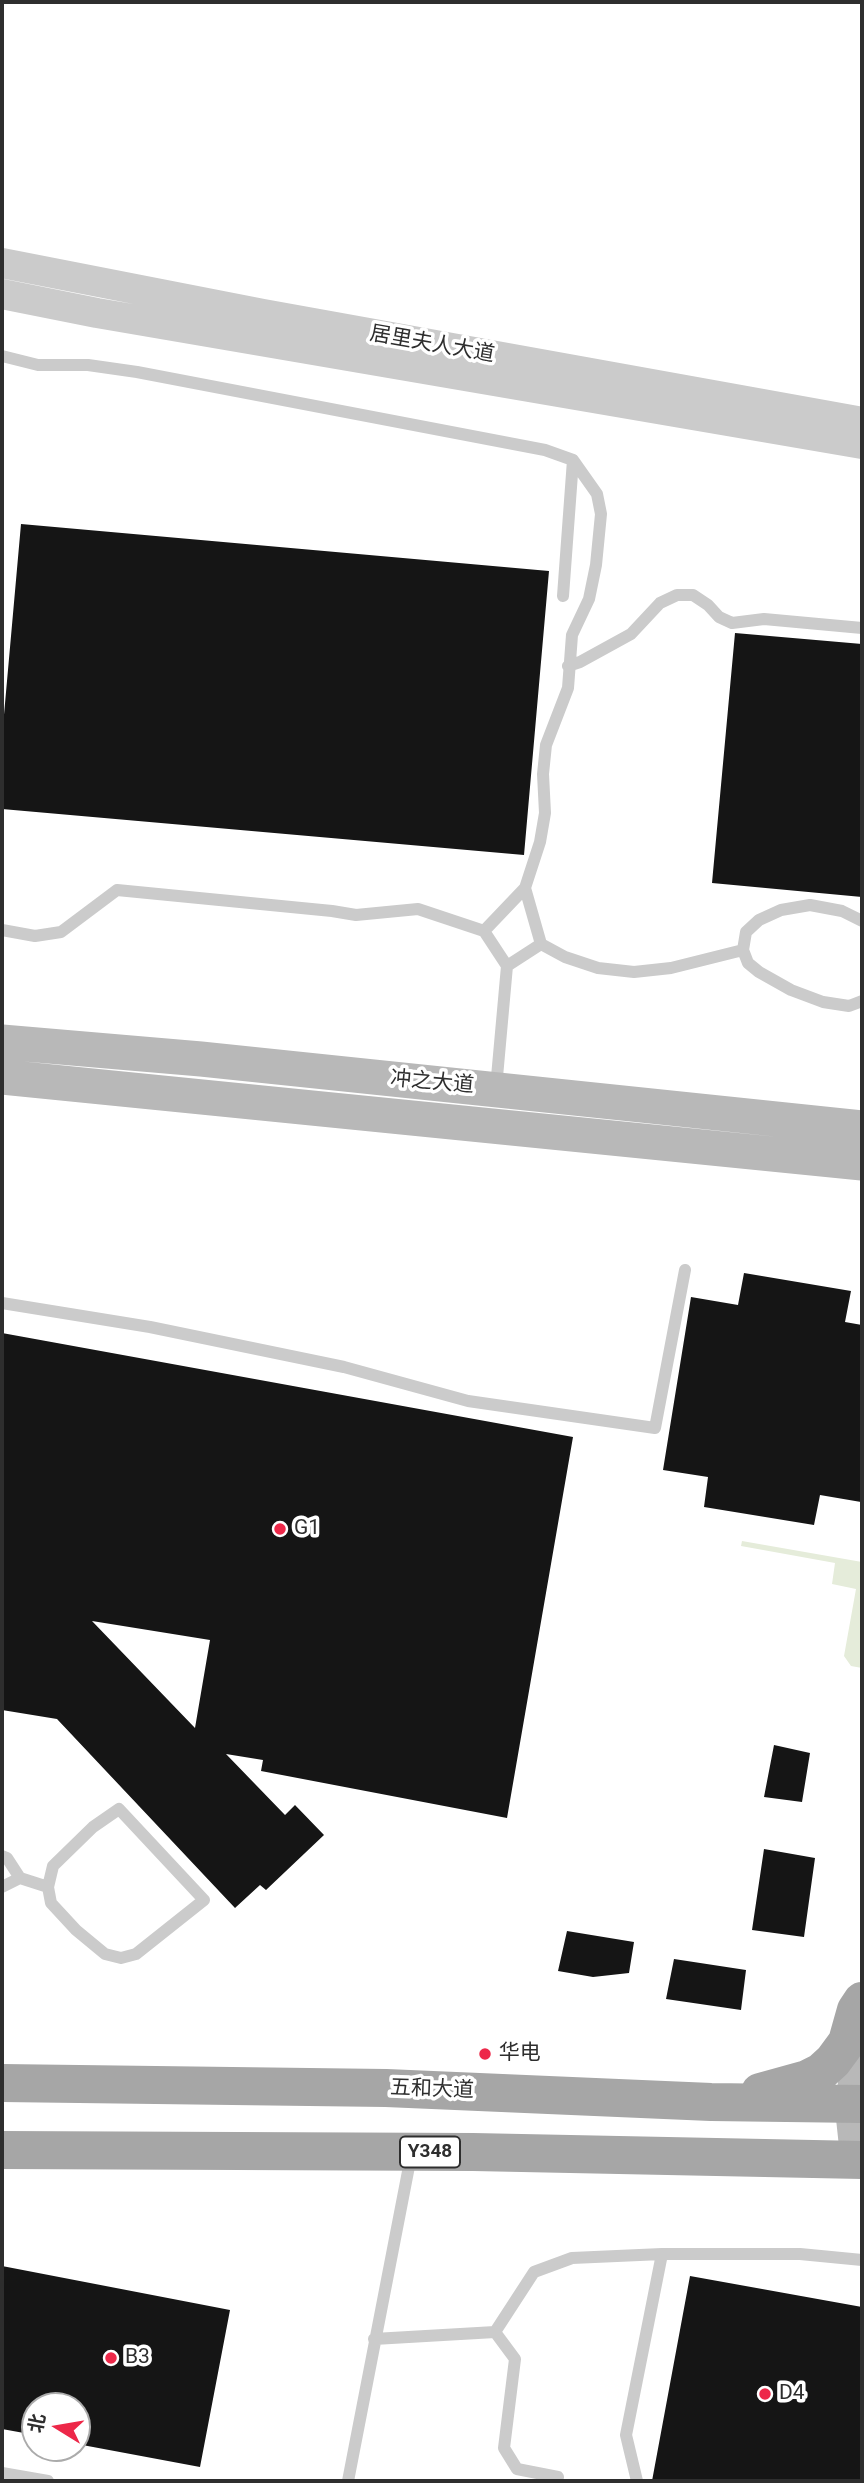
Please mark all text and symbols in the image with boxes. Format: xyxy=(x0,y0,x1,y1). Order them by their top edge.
street label: 居里夫人大道 xyxy=(368,322,496,368)
street label: 冲之大道 xyxy=(389,1067,475,1099)
place label: G1 xyxy=(294,1516,320,1542)
marker: G1 xyxy=(272,1521,288,1537)
place label: 华电 xyxy=(499,2041,541,2067)
marker: 华电 xyxy=(477,2046,493,2062)
street label: 五和大道 xyxy=(390,2076,474,2104)
road number: Y348 xyxy=(400,2136,460,2168)
place label: B3 xyxy=(125,2345,150,2371)
marker: B3 xyxy=(103,2350,119,2366)
place label: D4 xyxy=(779,2381,805,2407)
marker: D4 xyxy=(757,2386,773,2402)
north arrow xyxy=(21,2392,91,2462)
text: 北 xyxy=(24,2412,50,2435)

